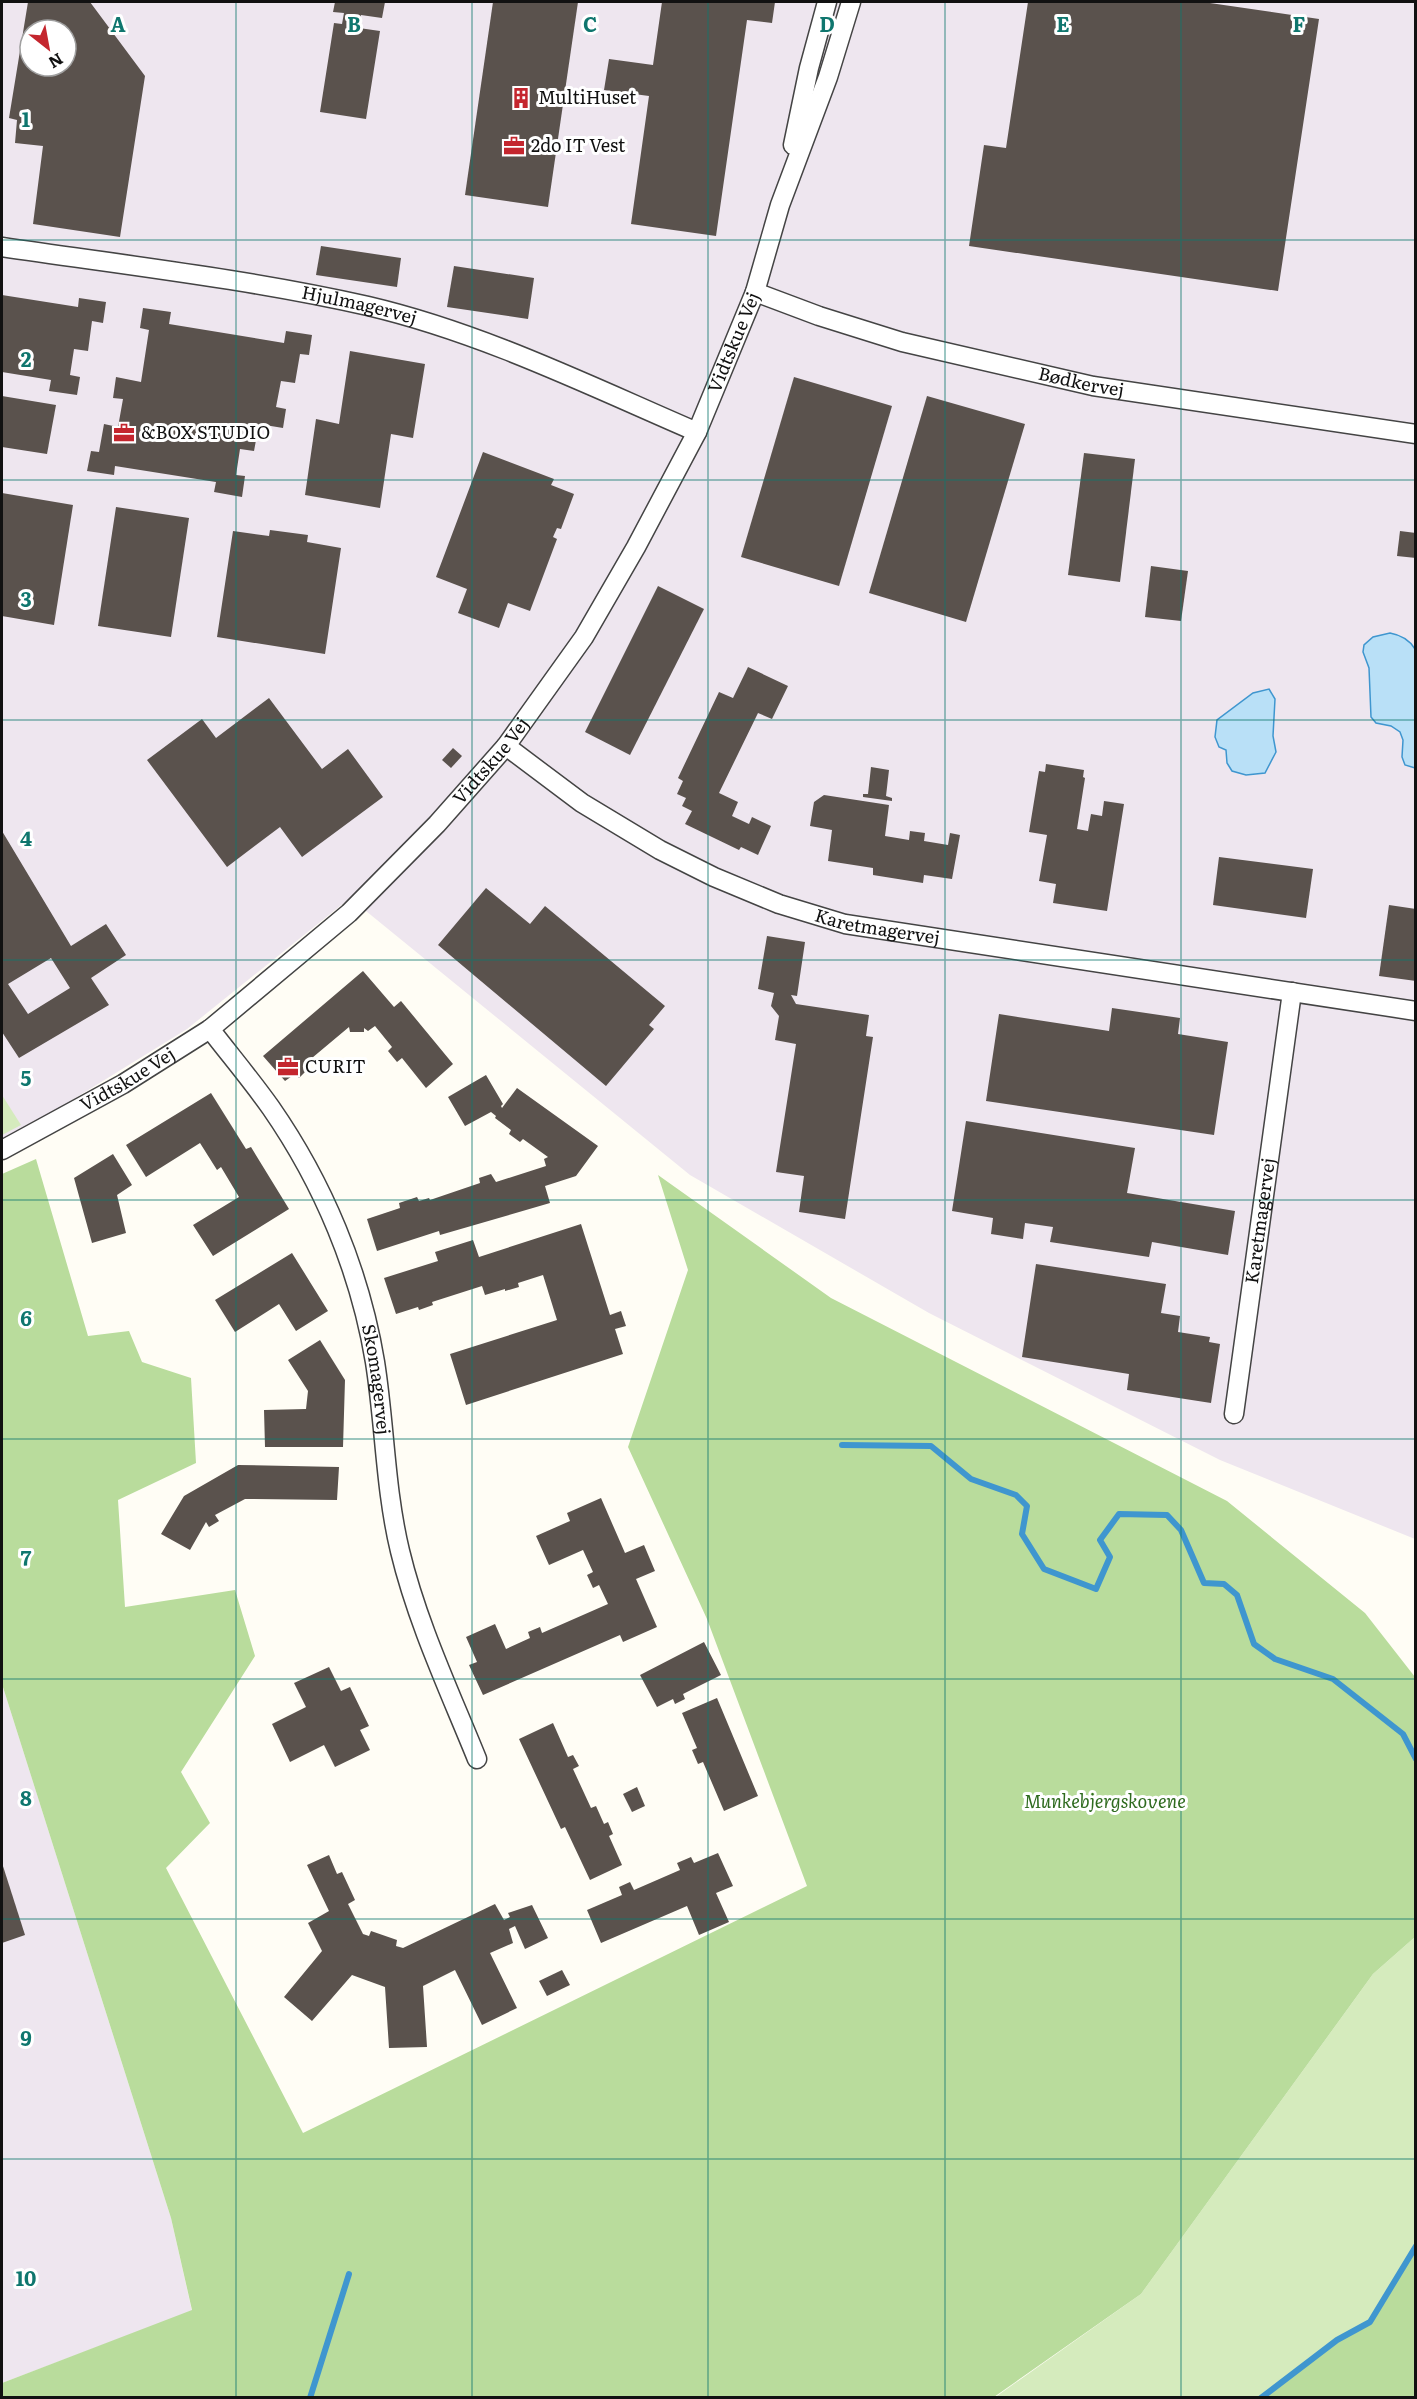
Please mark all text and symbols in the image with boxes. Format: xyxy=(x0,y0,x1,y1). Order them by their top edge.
text: A xyxy=(110,8,126,38)
text: B xyxy=(347,8,361,38)
text: C xyxy=(583,8,597,38)
text: D xyxy=(819,8,835,38)
text: E xyxy=(1056,8,1070,38)
text: F xyxy=(1293,8,1306,38)
north arrow xyxy=(18,18,78,78)
text: N xyxy=(44,48,68,75)
place label: MultiHuset xyxy=(538,83,637,110)
building icon: MultiHuset xyxy=(509,86,533,110)
text: 1 xyxy=(22,103,30,133)
place label: 2do IT Vest xyxy=(531,131,626,158)
office icon: 2do IT Vest xyxy=(502,134,526,158)
street label: Hjulmagervej xyxy=(300,278,420,330)
street label: Vidtskue Vej xyxy=(700,288,766,396)
text: 2 xyxy=(21,343,32,373)
street label: Bødkervej xyxy=(1036,359,1126,402)
place label: &BOX STUDIO xyxy=(141,418,270,445)
office icon: &BOX STUDIO xyxy=(112,421,136,445)
text: 3 xyxy=(20,583,32,613)
street label: Vidtskue Vej xyxy=(445,711,534,810)
text: 4 xyxy=(20,822,32,852)
street label: Karetmagervej xyxy=(812,901,942,950)
street label: Vidtskue Vej xyxy=(74,1040,180,1117)
place label: CURIT xyxy=(305,1052,366,1079)
office icon: CURIT xyxy=(276,1055,300,1079)
text: 5 xyxy=(21,1062,32,1092)
street label: Karetmagervej xyxy=(1237,1156,1281,1285)
text: 6 xyxy=(20,1302,32,1332)
street label: Skomagervej xyxy=(356,1321,398,1436)
text: 7 xyxy=(21,1542,32,1572)
text: 8 xyxy=(20,1782,32,1812)
park label: Munkebjergskovene xyxy=(1024,1787,1186,1814)
text: 9 xyxy=(20,2022,32,2052)
text: 10 xyxy=(16,2262,36,2292)

